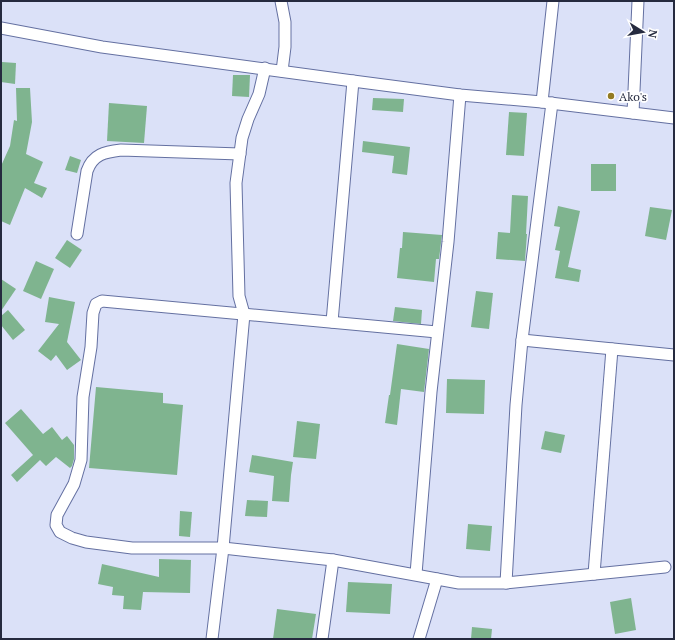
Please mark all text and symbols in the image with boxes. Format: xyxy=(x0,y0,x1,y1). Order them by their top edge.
north arrow xyxy=(623,12,663,52)
text: N xyxy=(645,28,660,40)
place label: Ako's xyxy=(619,89,647,104)
marker: Ako's xyxy=(606,91,616,101)

